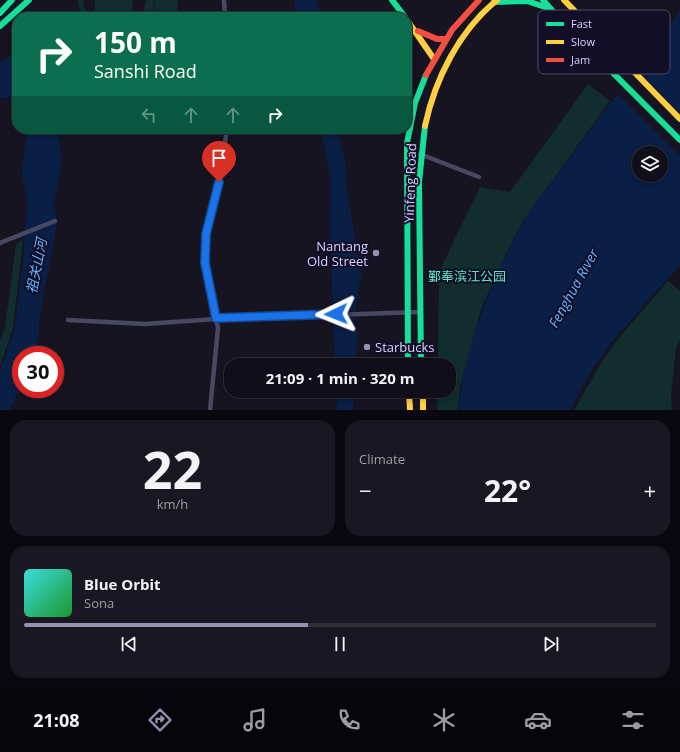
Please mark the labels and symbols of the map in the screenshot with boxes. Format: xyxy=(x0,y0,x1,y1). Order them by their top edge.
legend xyxy=(538,10,670,74)
text: Fast xyxy=(571,16,592,31)
text: Slow xyxy=(571,34,595,49)
text: Jam xyxy=(570,52,590,67)
pin xyxy=(202,141,236,182)
street label: Yinfeng Road xyxy=(400,143,420,223)
water label: 祖关山河 xyxy=(21,234,51,295)
place label: Nantang Old Street xyxy=(307,237,368,270)
water label: Fenghua Rıver xyxy=(544,245,603,331)
marker: Nantang Old Street xyxy=(371,248,381,258)
park label: 鄞奉滨江公园 xyxy=(428,267,506,285)
position arrow xyxy=(315,293,357,335)
place label: Starbucks xyxy=(375,338,434,356)
marker: Starbucks xyxy=(362,342,372,352)
speed limit sign: 30 xyxy=(12,346,64,398)

